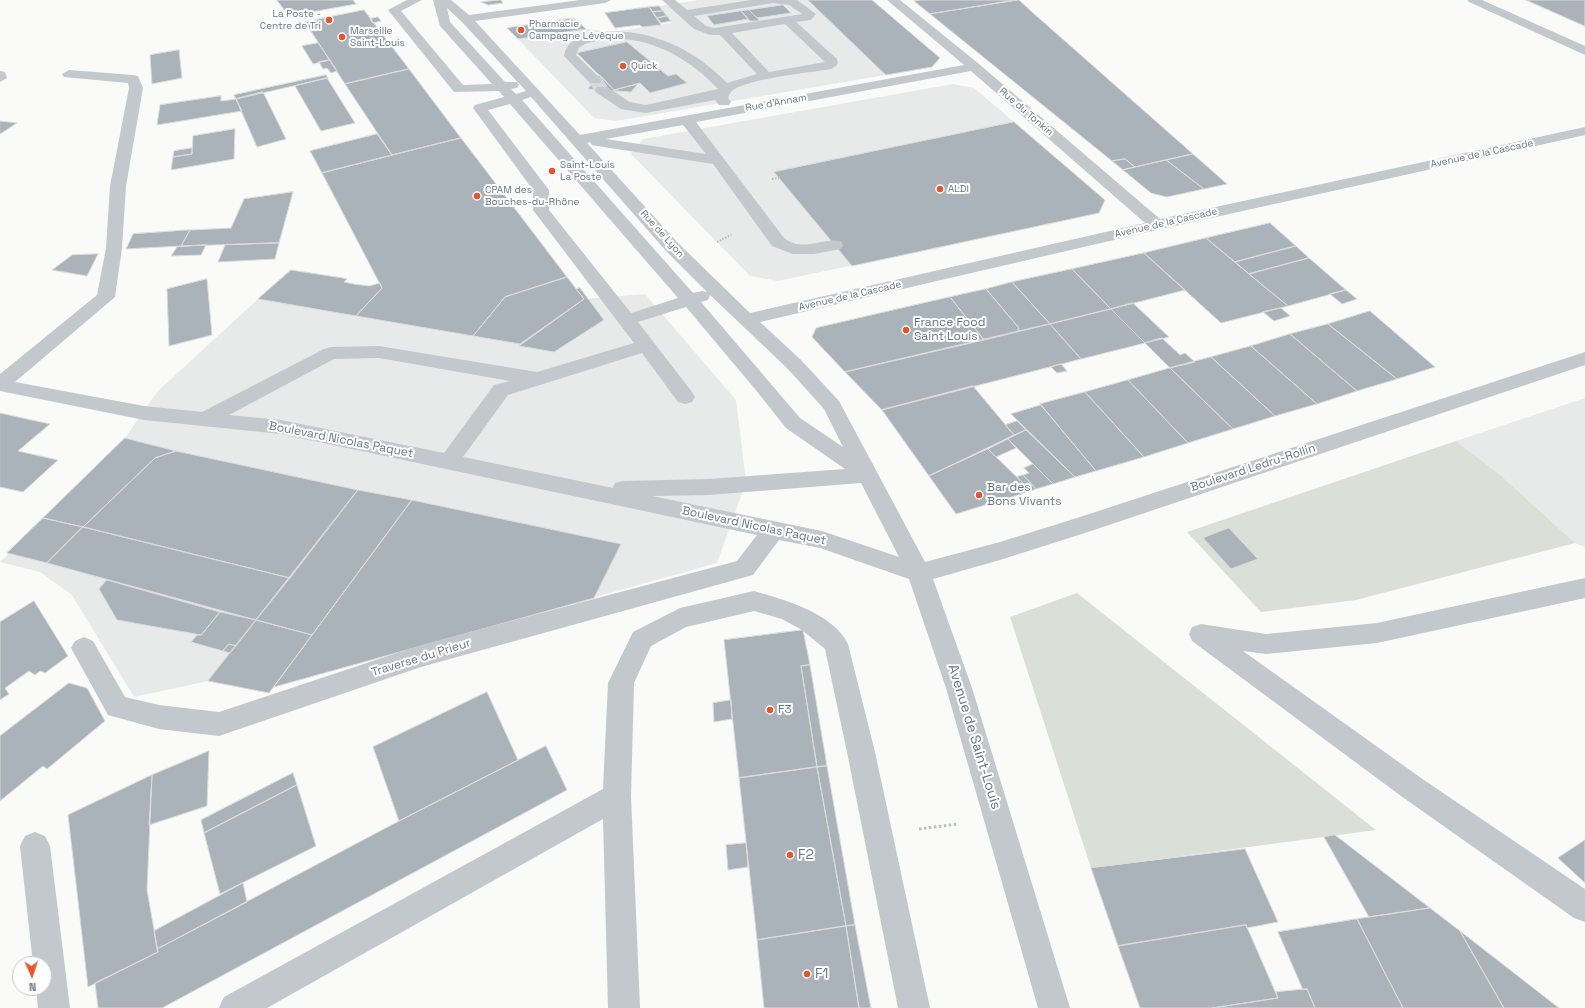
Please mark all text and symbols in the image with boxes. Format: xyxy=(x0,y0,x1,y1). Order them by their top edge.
place label: La Poste - Centre de Tri xyxy=(260,8,321,32)
marker: La Poste - Centre de Tri xyxy=(324,15,334,25)
place label: Pharmacie Campagne Lévêque xyxy=(529,18,624,42)
place label: Marseille Saint-Louis xyxy=(350,25,405,48)
marker: Pharmacie Campagne Lévêque xyxy=(516,25,526,35)
marker: Marseille Saint-Louis xyxy=(337,32,347,42)
place label: Quick xyxy=(631,60,658,72)
marker: Quick xyxy=(618,61,628,71)
street label: Rue du Tonkin xyxy=(997,85,1055,139)
street label: Rue d'Annam xyxy=(744,92,808,114)
street label: Avenue de la Cascade xyxy=(1429,137,1535,171)
place label: Saint-Louis La Poste xyxy=(560,159,615,182)
marker: Saint-Louis La Poste xyxy=(547,166,557,176)
place label: ALDI xyxy=(948,183,969,195)
place label: CPAM des Bouches-du-Rhône xyxy=(485,184,580,208)
marker: ALDI xyxy=(935,184,945,194)
marker: CPAM des Bouches-du-Rhône xyxy=(472,191,482,201)
street label: Avenue de la Cascade xyxy=(1114,205,1218,241)
street label: Rue de Lyon xyxy=(638,208,686,260)
street label: Avenue de la Cascade xyxy=(798,278,902,314)
place label: France Food Saint Louis xyxy=(914,316,985,344)
marker: France Food Saint Louis xyxy=(901,325,911,335)
street label: Boulevard Nicolas Paquet xyxy=(268,419,414,461)
street label: Boulevard Ledru-Rollin xyxy=(1189,441,1317,495)
place label: Bar des Bons Vivants xyxy=(987,481,1062,509)
marker: Bar des Bons Vivants xyxy=(974,490,984,500)
street label: Boulevard Nicolas Paquet xyxy=(681,504,827,548)
street label: Traverse du Prieur xyxy=(370,636,472,680)
street label: Avenue de Saint-Louis xyxy=(944,663,1004,811)
place label: F3 xyxy=(778,703,792,717)
marker: F3 xyxy=(765,705,775,715)
place label: F2 xyxy=(798,847,814,863)
marker: F2 xyxy=(785,850,795,860)
north arrow xyxy=(12,956,52,996)
place label: F1 xyxy=(815,966,828,982)
marker: F1 xyxy=(802,969,812,979)
text: N xyxy=(29,980,37,994)

